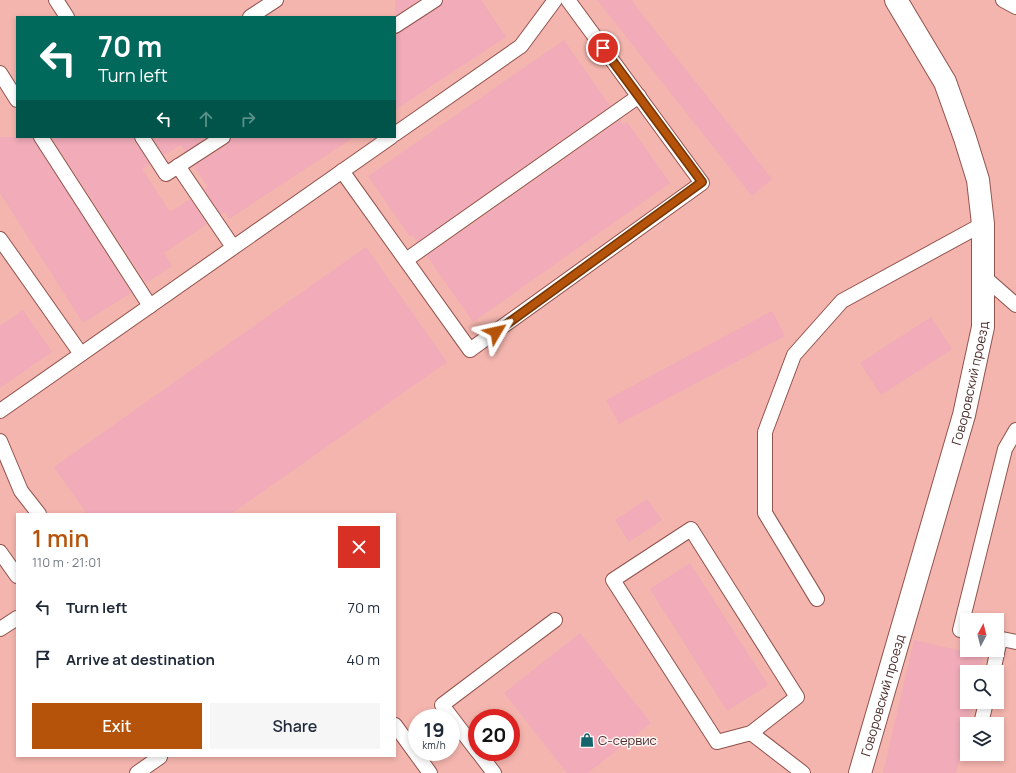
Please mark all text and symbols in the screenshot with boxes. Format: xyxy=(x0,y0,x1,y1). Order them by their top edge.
text: 70 m xyxy=(98,27,162,65)
pin xyxy=(586,31,620,65)
icon: left xyxy=(32,32,84,84)
icon: arrive xyxy=(592,37,614,59)
text: Turn left xyxy=(98,63,168,87)
icon: left xyxy=(153,108,175,130)
icon: ahead xyxy=(195,108,217,130)
icon: right xyxy=(237,108,259,130)
position arrow xyxy=(475,311,517,353)
street label: Говоровский проезд xyxy=(947,321,992,447)
text: 1 min xyxy=(32,521,89,554)
button: close xyxy=(338,526,380,568)
text: 110 m · 21:01 xyxy=(32,553,101,571)
icon: left xyxy=(32,596,54,618)
text: Turn left xyxy=(66,597,128,618)
text: 70 m xyxy=(348,597,380,618)
north arrow xyxy=(960,613,1004,657)
map controls xyxy=(960,613,1004,761)
street label: Говоровский проезд xyxy=(856,632,909,758)
icon: arrive xyxy=(32,648,54,670)
text: Arrive at destination xyxy=(66,649,215,670)
text: 40 m xyxy=(346,649,380,670)
button: search xyxy=(960,665,1004,709)
button: Exit xyxy=(32,703,202,749)
button: Share xyxy=(210,703,380,749)
speed limit sign: 20 xyxy=(468,709,520,761)
text: 19 xyxy=(423,716,445,743)
button: layers xyxy=(960,717,1004,761)
place label: С-сервис xyxy=(598,731,657,749)
shop icon: С-сервис xyxy=(579,732,595,748)
text: km/h xyxy=(422,738,446,752)

